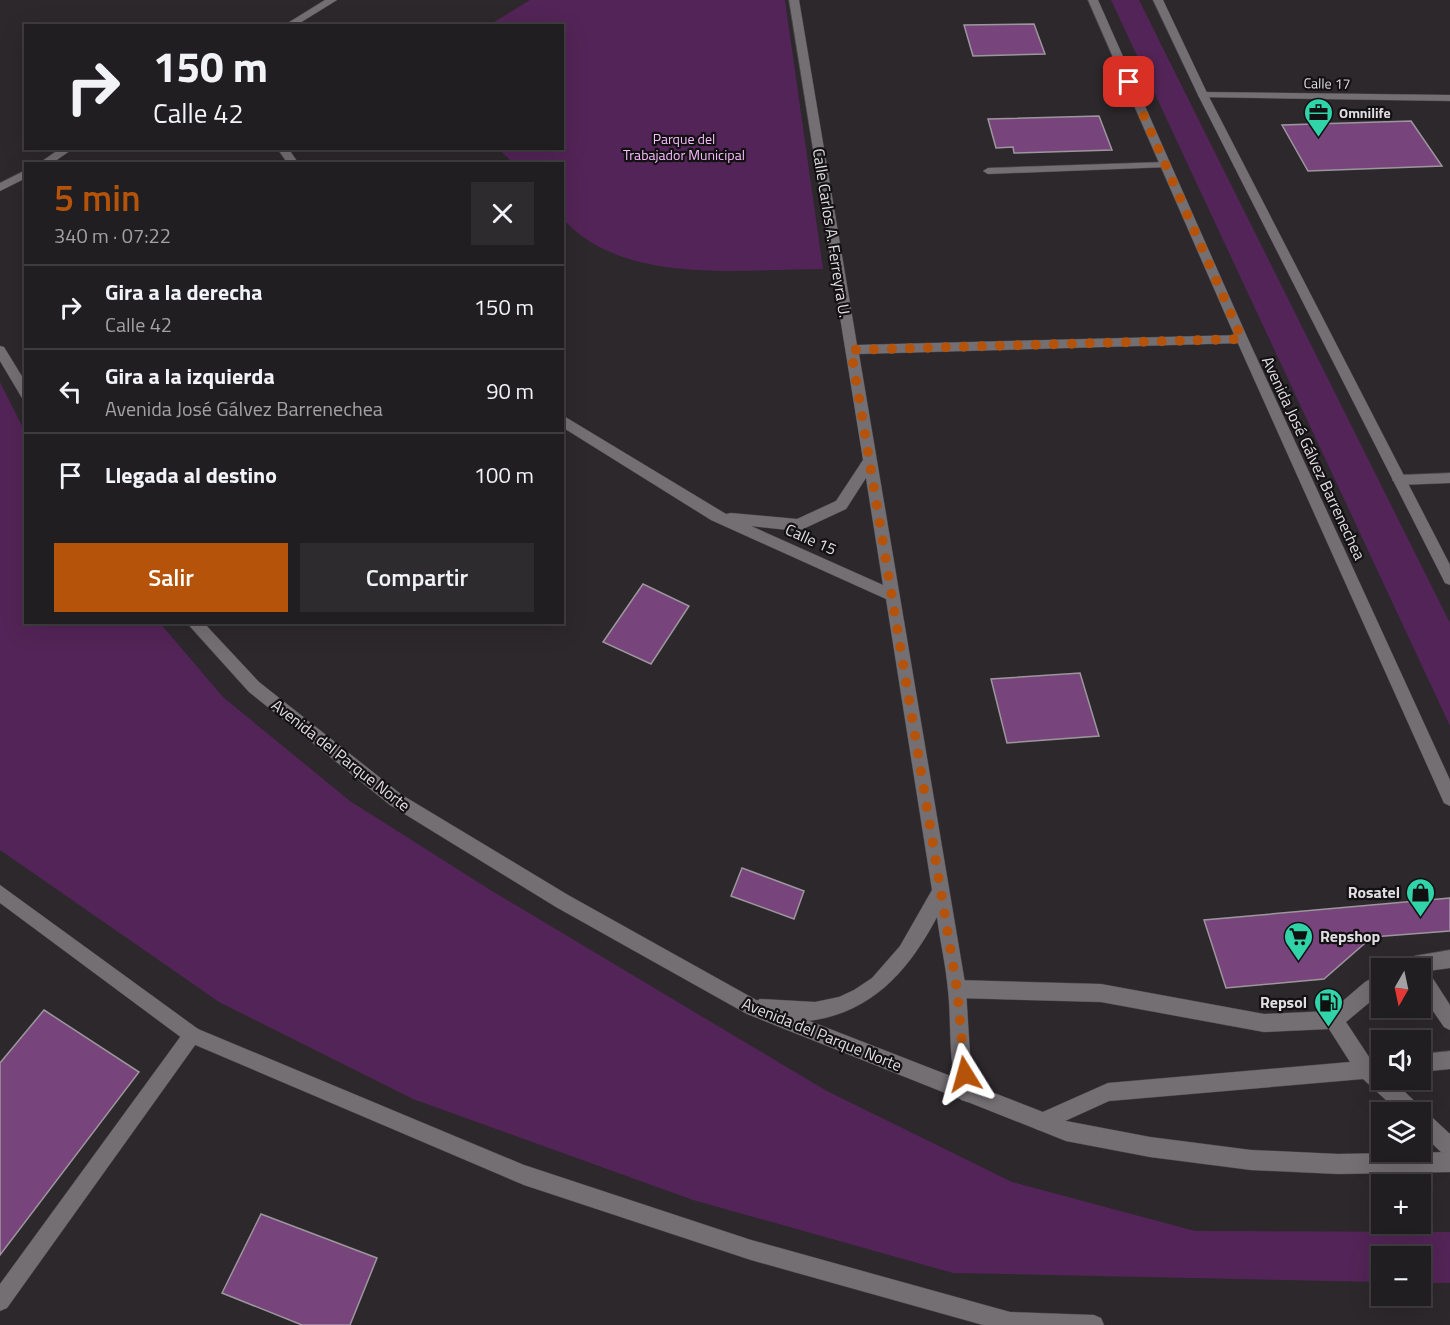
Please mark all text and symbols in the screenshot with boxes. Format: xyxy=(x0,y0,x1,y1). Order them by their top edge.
text: 150 m xyxy=(153,34,268,98)
icon: right xyxy=(54,48,132,126)
pin xyxy=(1103,56,1154,107)
icon: arrive xyxy=(1112,65,1145,98)
street label: Calle 17 xyxy=(1303,72,1351,94)
text: Calle 42 xyxy=(153,92,244,133)
office icon: Omnilife xyxy=(1302,96,1334,138)
place label: Omnilife xyxy=(1339,102,1391,123)
park label: Parque del Trabajador Municipal xyxy=(623,128,745,165)
street label: Calle Carlos A. Ferreyra U. xyxy=(807,147,857,319)
text: 5 min xyxy=(54,170,141,225)
button: close xyxy=(471,182,534,245)
text: 340 m · 07:22 xyxy=(54,220,171,251)
text: Gira a la derecha xyxy=(105,275,262,309)
text: 150 m xyxy=(474,290,534,324)
icon: right xyxy=(54,291,87,324)
text: Calle 42 xyxy=(105,309,172,340)
street label: Avenida José Gálvez Barrenechea xyxy=(1256,352,1372,564)
text: Gira a la izquierda xyxy=(105,359,275,393)
text: 90 m xyxy=(486,374,534,408)
icon: left xyxy=(54,375,87,408)
text: Avenida José Gálvez Barrenechea xyxy=(105,393,383,424)
text: Llegada al destino xyxy=(105,458,277,492)
text: 100 m xyxy=(474,458,534,492)
icon: arrive xyxy=(54,459,87,492)
street label: Calle 15 xyxy=(782,517,840,561)
button: Salir xyxy=(54,543,288,612)
button: Compartir xyxy=(300,543,534,612)
street label: Avenida del Parque Norte xyxy=(266,693,416,817)
shop icon: Rosatel xyxy=(1405,876,1437,918)
place label: Rosatel xyxy=(1348,880,1400,904)
supermarket icon: Repshop xyxy=(1283,920,1315,962)
place label: Repshop xyxy=(1320,924,1381,948)
north arrow xyxy=(1371,958,1431,1018)
map controls xyxy=(1371,958,1431,1306)
fuel station icon: Repsol xyxy=(1312,986,1344,1028)
place label: Repsol xyxy=(1260,990,1307,1014)
street label: Avenida del Parque Norte xyxy=(738,991,906,1077)
button: sound xyxy=(1371,1030,1431,1090)
position arrow xyxy=(933,1042,997,1106)
button: layers xyxy=(1371,1102,1431,1162)
button: + xyxy=(1371,1174,1431,1234)
button: − xyxy=(1371,1246,1431,1306)

